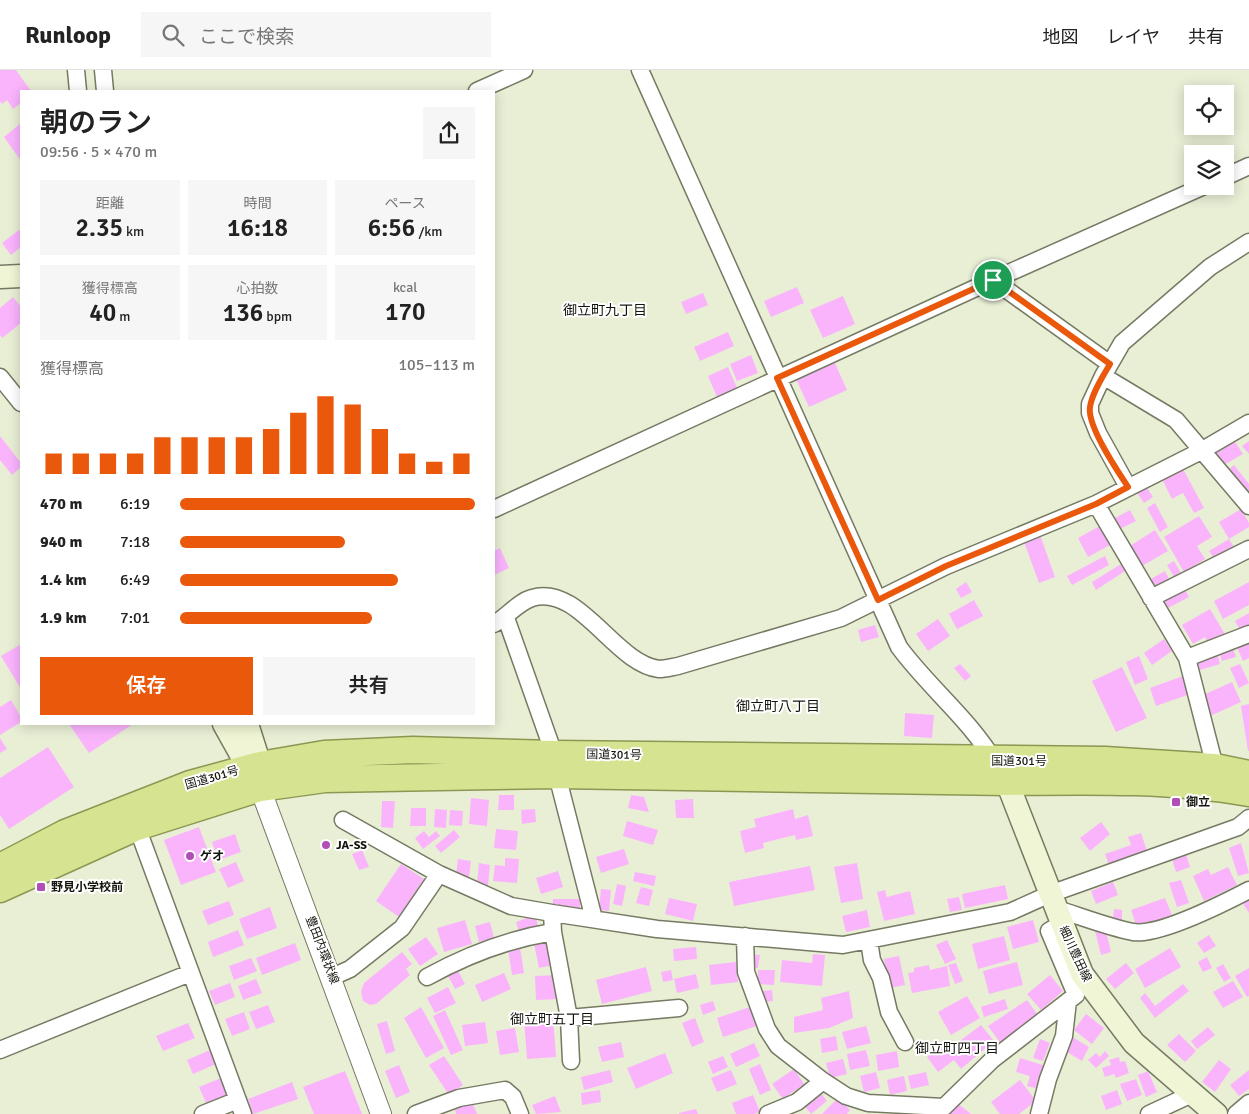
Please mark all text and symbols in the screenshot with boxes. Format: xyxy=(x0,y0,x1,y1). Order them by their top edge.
search box xyxy=(141,12,491,57)
text: Runloop xyxy=(25,20,111,50)
icon: search xyxy=(159,21,187,49)
text: ここで検索 xyxy=(199,25,294,49)
text: 地図 xyxy=(1043,26,1079,48)
text: レイヤ xyxy=(1107,26,1160,48)
text: 共有 xyxy=(1188,26,1224,48)
map controls xyxy=(1184,85,1234,195)
button: locate xyxy=(1184,85,1234,135)
text: 朝のラン xyxy=(40,106,152,140)
button: share xyxy=(423,107,475,159)
text: 09:56 · 5 × 470 m xyxy=(40,142,157,162)
button: layers xyxy=(1184,145,1234,195)
text: 距離 xyxy=(96,195,124,212)
text: 時間 xyxy=(243,195,271,212)
text: ペース xyxy=(385,195,426,212)
text: 2.35 xyxy=(76,212,123,243)
text: 16:18 xyxy=(227,212,288,243)
text: 6:56 xyxy=(368,212,415,243)
text: km xyxy=(123,223,144,240)
text: /km xyxy=(415,223,443,240)
pin xyxy=(972,259,1014,301)
icon: arrive xyxy=(979,266,1007,294)
text: kcal xyxy=(393,279,417,296)
text: 獲得標高 xyxy=(82,280,138,297)
text: 心拍数 xyxy=(236,280,278,297)
text: 170 xyxy=(385,296,425,327)
text: 40 xyxy=(89,297,116,328)
text: 136 xyxy=(223,297,263,328)
district label: 御立町九丁目 xyxy=(563,302,647,319)
text: m xyxy=(116,308,130,325)
text: bpm xyxy=(263,308,292,325)
text: 105–113 m xyxy=(398,355,475,375)
text: 獲得標高 xyxy=(40,359,104,379)
text: 470 m xyxy=(40,494,82,514)
text: 6:19 xyxy=(120,494,150,514)
text: 940 m xyxy=(40,532,82,552)
text: 7:18 xyxy=(120,532,150,552)
text: 1.4 km xyxy=(40,570,87,590)
text: 6:49 xyxy=(120,570,150,590)
text: 1.9 km xyxy=(40,608,87,628)
text: 7:01 xyxy=(120,608,150,628)
button: 保存 xyxy=(40,657,253,715)
button: 共有 xyxy=(263,657,475,715)
district label: 御立町八丁目 xyxy=(736,698,820,715)
street label: 国道301号 xyxy=(586,747,642,763)
street label: 国道301号 xyxy=(991,754,1047,769)
street label: 国道301号 xyxy=(183,763,241,793)
place label: 御立 xyxy=(1186,795,1210,810)
marker: 御立 xyxy=(1170,796,1182,808)
place label: JA-SS xyxy=(336,838,367,853)
marker: JA-SS xyxy=(320,839,332,851)
place label: ゲオ xyxy=(200,849,224,864)
marker: ゲオ xyxy=(184,850,196,862)
place label: 野見小学校前 xyxy=(51,880,123,895)
marker: 野見小学校前 xyxy=(35,881,47,893)
street label: 豊田内環状線 xyxy=(302,914,342,986)
street label: 細川豊田線 xyxy=(1056,924,1094,984)
district label: 御立町五丁目 xyxy=(510,1011,594,1028)
district label: 御立町四丁目 xyxy=(915,1040,999,1057)

